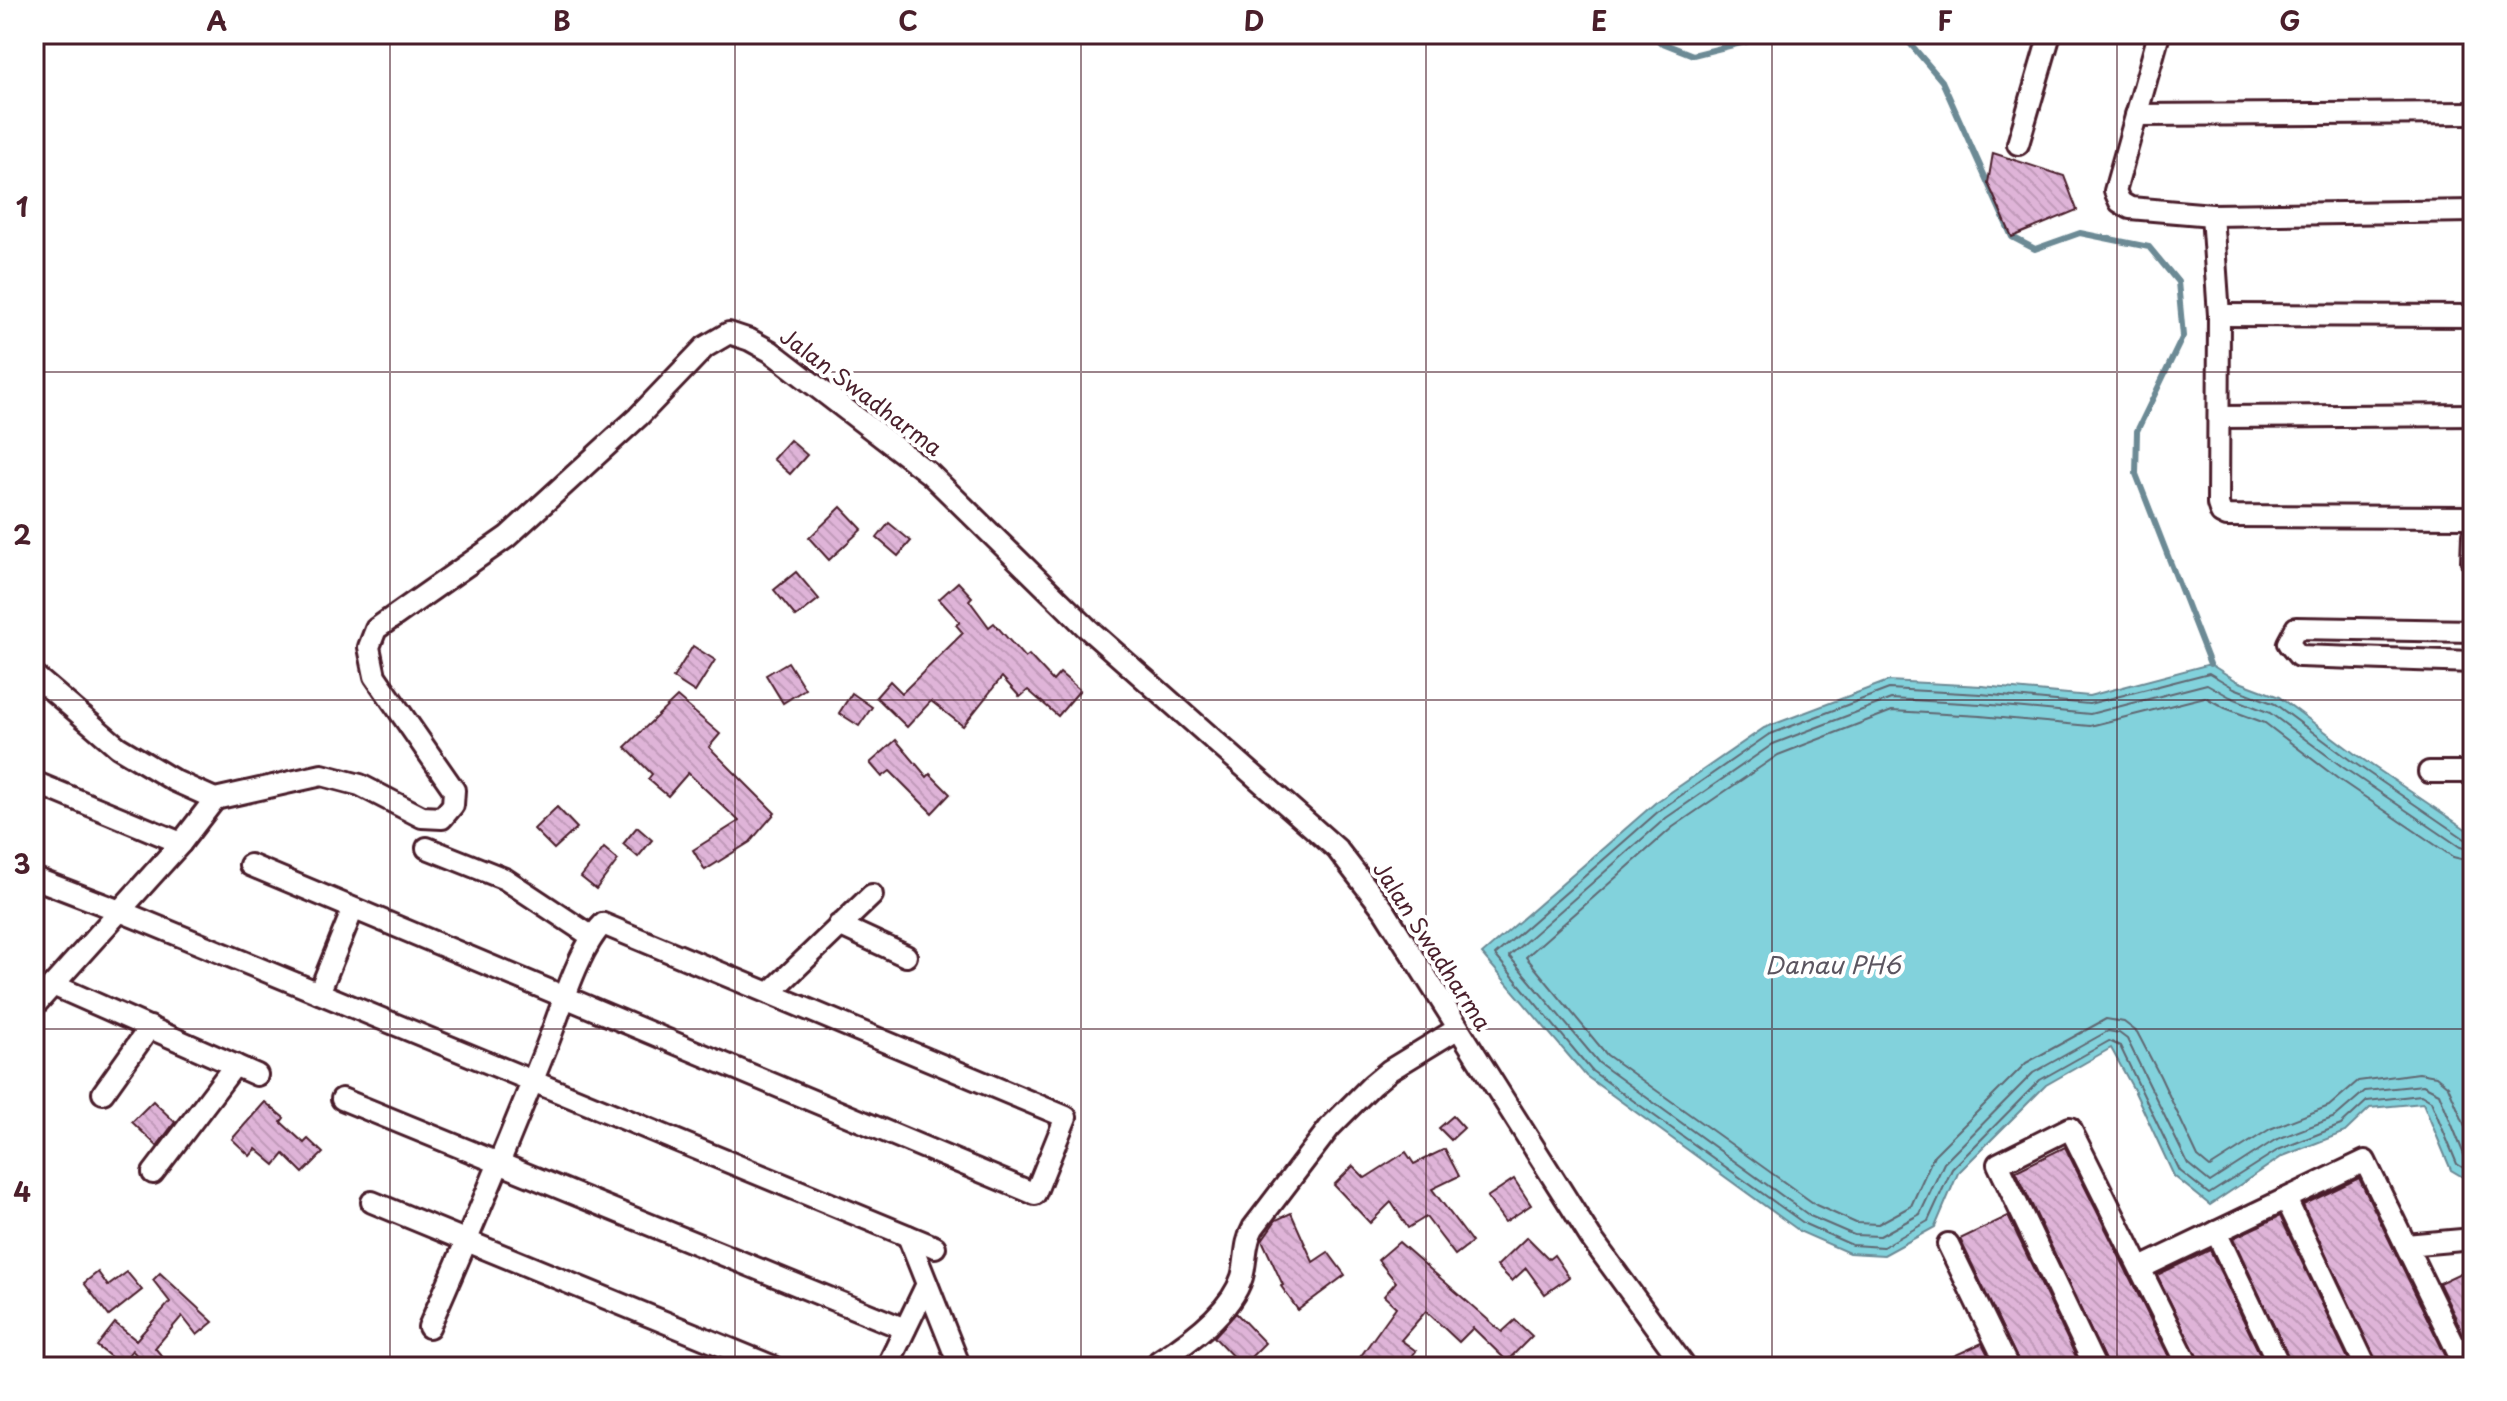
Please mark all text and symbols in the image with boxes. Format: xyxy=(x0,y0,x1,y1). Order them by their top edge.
text: A xyxy=(207,1,227,40)
text: B xyxy=(553,1,571,40)
text: C xyxy=(898,1,918,40)
text: D xyxy=(1244,1,1264,40)
text: E xyxy=(1591,1,1607,40)
text: F xyxy=(1937,1,1953,40)
text: G xyxy=(2279,1,2301,40)
text: 1 xyxy=(16,187,28,226)
street label: Jalan Swadharma xyxy=(774,319,950,463)
text: 2 xyxy=(13,515,31,554)
text: 3 xyxy=(13,844,31,883)
street label: Jalan Swadharma xyxy=(1366,854,1501,1036)
water label: Danau PH6 xyxy=(1765,946,1903,982)
text: 4 xyxy=(13,1172,31,1211)

